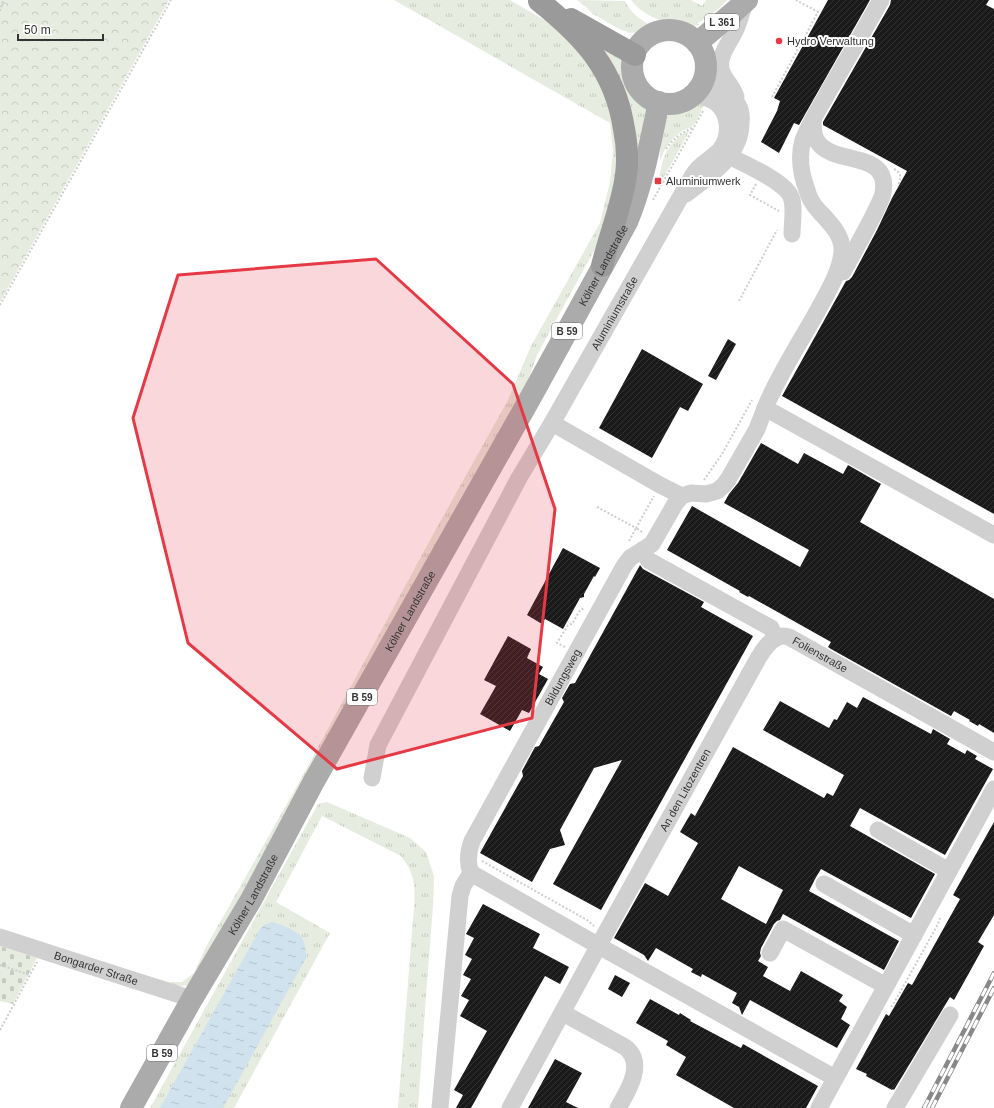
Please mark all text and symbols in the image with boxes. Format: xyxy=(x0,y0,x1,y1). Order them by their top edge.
road number: L 361 xyxy=(705,14,739,30)
scale bar xyxy=(18,16,103,42)
text: 50 m xyxy=(24,23,51,37)
place label: Hydro Verwaltung xyxy=(787,35,874,47)
marker: Hydro Verwaltung xyxy=(774,36,784,46)
place label: Aluminiumwerk xyxy=(666,175,741,187)
marker: Aluminiumwerk xyxy=(653,176,663,186)
street label: Kölner Landstraße xyxy=(576,223,630,308)
street label: Aluminiumstraße xyxy=(589,274,640,352)
road number: B 59 xyxy=(552,323,582,339)
street label: Kölner Landstraße xyxy=(383,569,438,653)
street label: Folienstraße xyxy=(790,634,850,675)
street label: Bildungsweg xyxy=(542,647,583,707)
road number: B 59 xyxy=(347,689,377,705)
street label: An den Litozentren xyxy=(657,747,713,833)
street label: Kölner Landstraße xyxy=(226,852,280,937)
street label: Bongarder Straße xyxy=(53,949,140,987)
road number: B 59 xyxy=(147,1045,177,1061)

